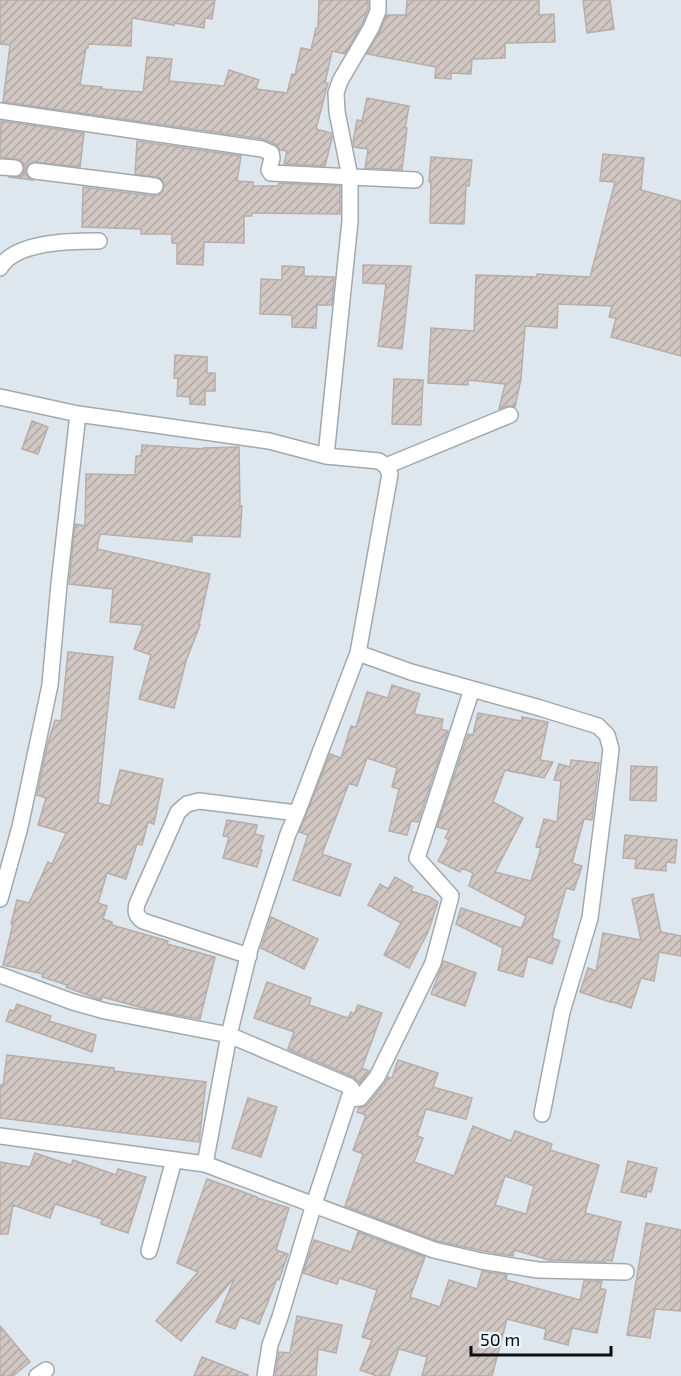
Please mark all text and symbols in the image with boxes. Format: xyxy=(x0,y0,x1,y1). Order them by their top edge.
scale bar xyxy=(471,1319,610,1357)
text: 50 m xyxy=(480,1328,520,1350)

